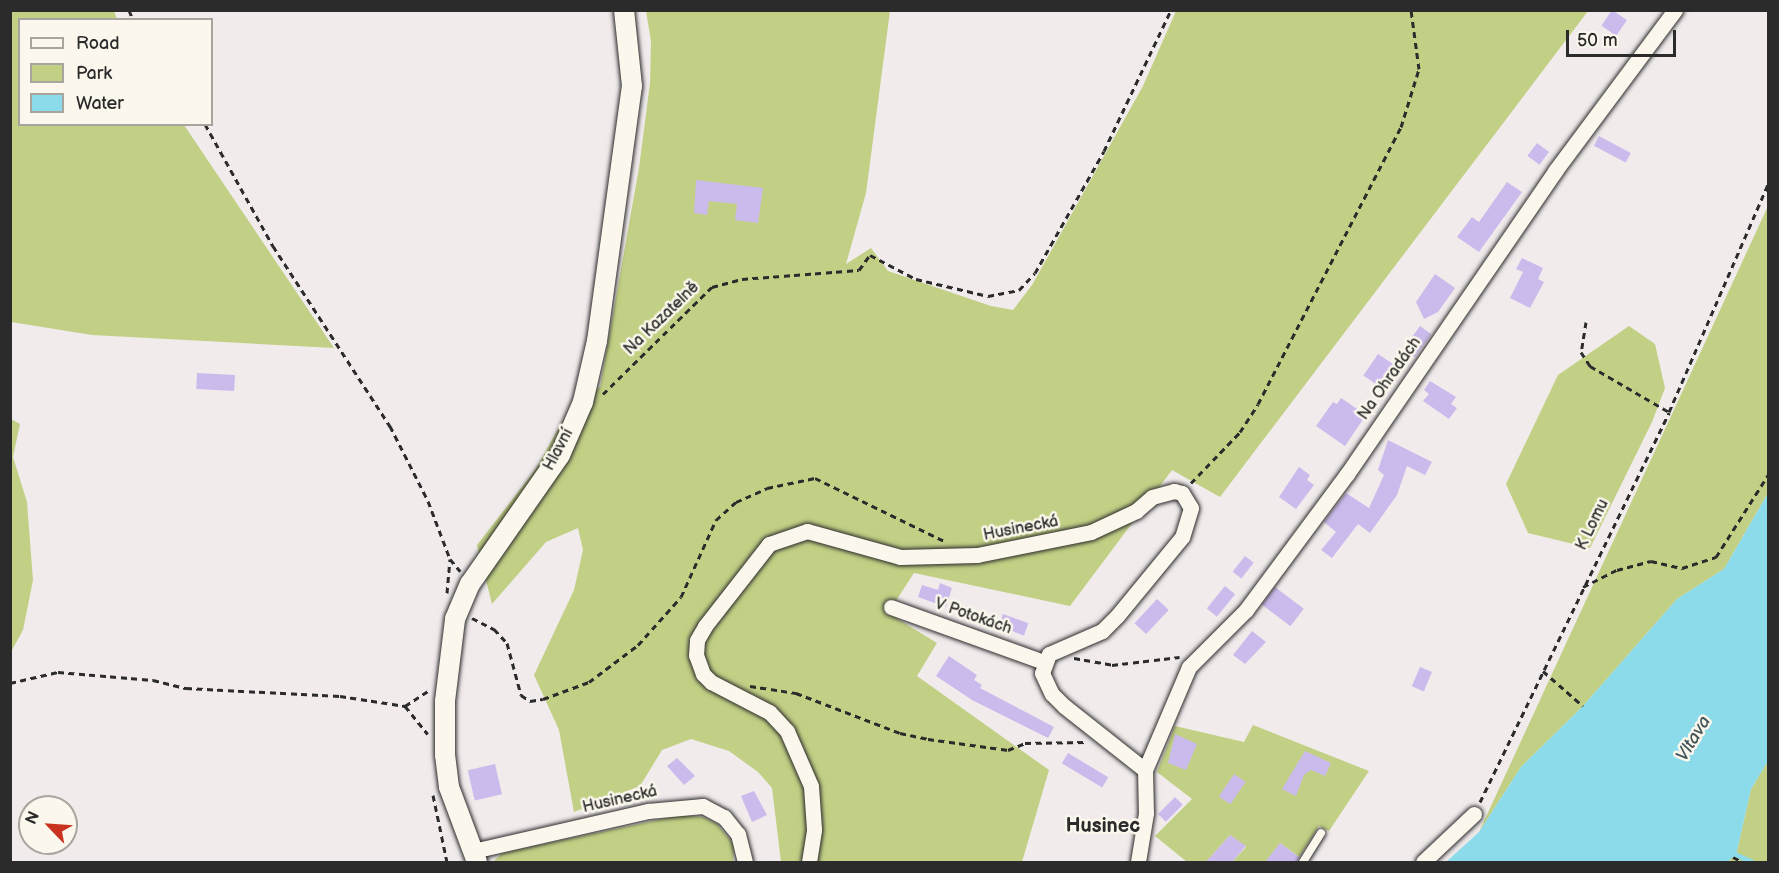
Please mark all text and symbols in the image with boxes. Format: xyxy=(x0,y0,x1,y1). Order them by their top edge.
legend xyxy=(18,18,213,126)
scale bar xyxy=(1569,18,1678,56)
text: 50 m xyxy=(1577,30,1618,51)
text: Road xyxy=(76,33,120,54)
text: Park xyxy=(76,63,112,84)
text: Water xyxy=(76,93,124,114)
street label: Na Kazatelně xyxy=(621,279,703,359)
street label: Na Ohradách xyxy=(1354,334,1426,424)
street label: Hlavní xyxy=(540,426,578,474)
street label: K Lomu xyxy=(1572,496,1614,554)
street label: Husinecká xyxy=(982,512,1060,546)
street label: V Potokách xyxy=(932,595,1014,639)
water label: Vltava xyxy=(1672,712,1716,766)
street label: Husinecká xyxy=(581,782,659,818)
north arrow xyxy=(18,795,78,855)
text: N xyxy=(22,809,44,827)
district label: Husinec xyxy=(1066,814,1140,838)

